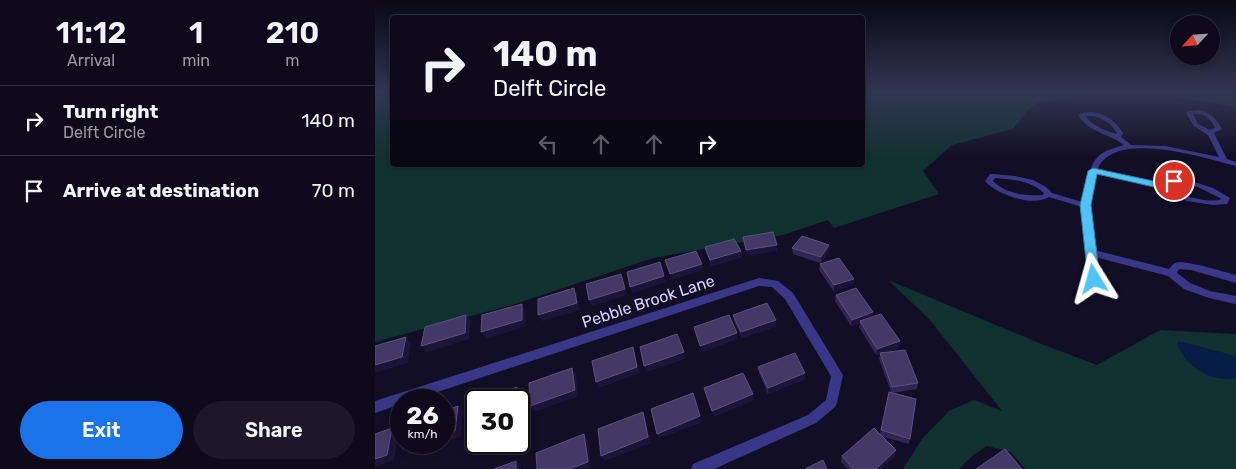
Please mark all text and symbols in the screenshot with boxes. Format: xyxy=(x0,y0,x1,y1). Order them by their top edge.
text: 11:12 xyxy=(56,15,126,51)
text: 1 xyxy=(189,15,203,51)
text: 210 xyxy=(266,15,319,51)
north arrow xyxy=(1170,15,1220,65)
map controls xyxy=(1170,15,1220,65)
text: 140 m xyxy=(493,33,598,75)
icon: right xyxy=(410,35,475,100)
text: Arrival xyxy=(67,51,115,70)
text: min xyxy=(182,51,210,70)
text: m xyxy=(285,51,300,70)
text: Delft Circle xyxy=(493,75,606,102)
text: Turn right xyxy=(63,100,158,123)
icon: right xyxy=(20,107,48,135)
text: 140 m xyxy=(301,109,355,132)
text: Delft Circle xyxy=(63,123,145,142)
icon: left xyxy=(534,130,562,158)
icon: ahead xyxy=(587,130,615,158)
icon: ahead xyxy=(640,130,668,158)
icon: right xyxy=(693,130,721,158)
pin xyxy=(1153,160,1195,202)
icon: arrive xyxy=(1160,167,1188,195)
icon: arrive xyxy=(20,177,48,205)
text: Arrive at destination xyxy=(63,179,259,202)
text: 70 m xyxy=(312,179,355,202)
position arrow xyxy=(1067,252,1119,304)
street label: Pebble Brook Lane xyxy=(579,271,717,332)
speed limit sign: 30 xyxy=(465,389,530,454)
button: Exit xyxy=(20,401,183,459)
button: Share xyxy=(193,401,355,459)
text: 26 xyxy=(406,401,439,430)
text: km/h xyxy=(408,427,437,441)

